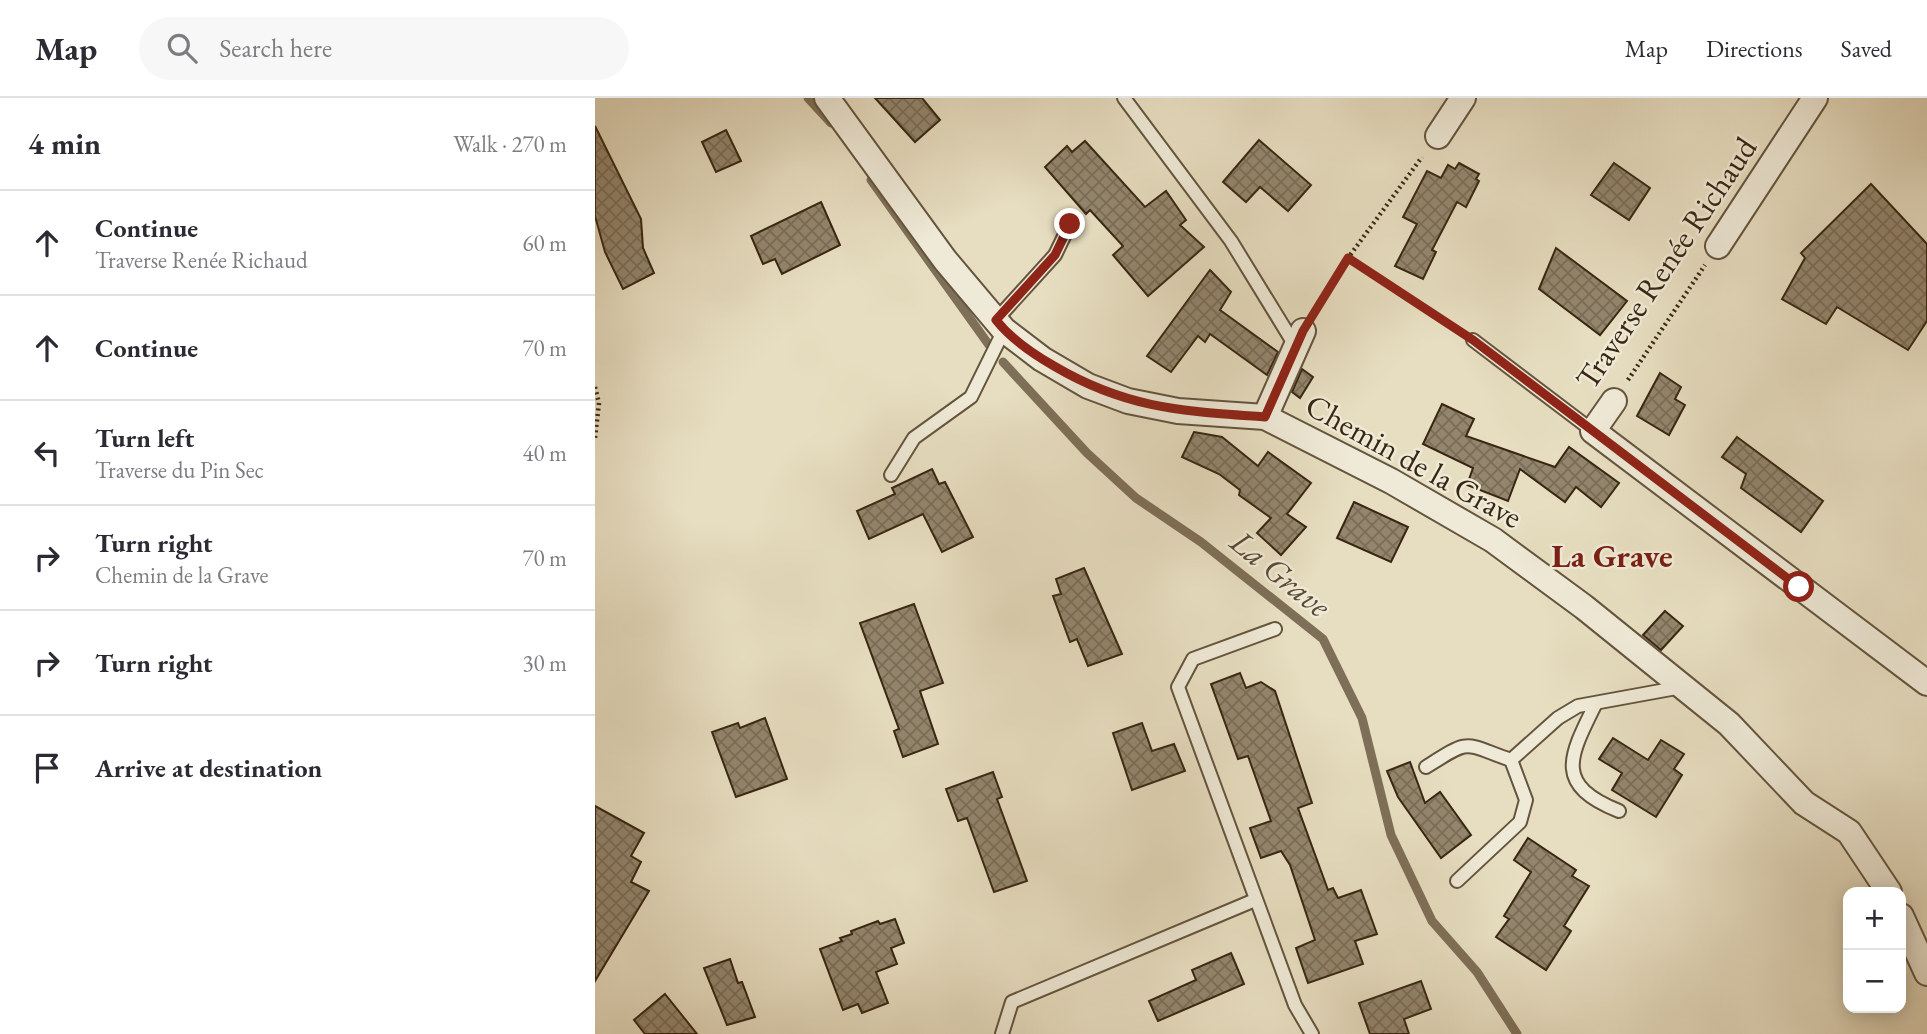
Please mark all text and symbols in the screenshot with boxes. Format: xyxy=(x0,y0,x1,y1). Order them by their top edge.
search box xyxy=(139,17,629,80)
text: Map xyxy=(35,27,97,70)
icon: search xyxy=(163,29,201,67)
text: Search here xyxy=(219,31,332,65)
text: Map xyxy=(1625,33,1668,64)
text: Directions xyxy=(1706,33,1803,64)
text: Saved xyxy=(1841,33,1892,64)
text: 4 min xyxy=(28,124,101,163)
street label: Traverse Renée Richaud xyxy=(1566,128,1767,397)
text: Walk · 270 m xyxy=(453,129,567,159)
route end xyxy=(1054,208,1085,239)
text: Continue xyxy=(95,211,198,245)
icon: ahead xyxy=(28,224,66,262)
text: 60 m xyxy=(522,228,567,258)
text: Traverse Renée Richaud xyxy=(95,245,308,275)
icon: ahead xyxy=(28,329,66,367)
text: Continue xyxy=(95,331,198,365)
text: 70 m xyxy=(522,333,567,363)
street label: Chemin de la Grave xyxy=(1298,384,1530,538)
text: Turn left xyxy=(95,421,194,455)
icon: left xyxy=(28,434,66,472)
text: 40 m xyxy=(522,438,567,468)
text: Traverse du Pin Sec xyxy=(95,455,264,485)
water label: La Grave xyxy=(1221,519,1340,627)
text: Turn right xyxy=(95,526,213,560)
district label: La Grave xyxy=(1551,534,1673,577)
icon: right xyxy=(28,539,66,577)
text: 70 m xyxy=(522,543,567,573)
text: Chemin de la Grave xyxy=(95,560,269,590)
route start xyxy=(1783,571,1814,602)
icon: right xyxy=(28,644,66,682)
text: Turn right xyxy=(95,646,213,680)
text: 30 m xyxy=(522,648,567,678)
icon: arrive xyxy=(28,749,66,787)
text: Arrive at destination xyxy=(95,751,322,785)
map controls xyxy=(1843,887,1906,1013)
button: + xyxy=(1843,887,1906,950)
button: − xyxy=(1843,950,1906,1013)

